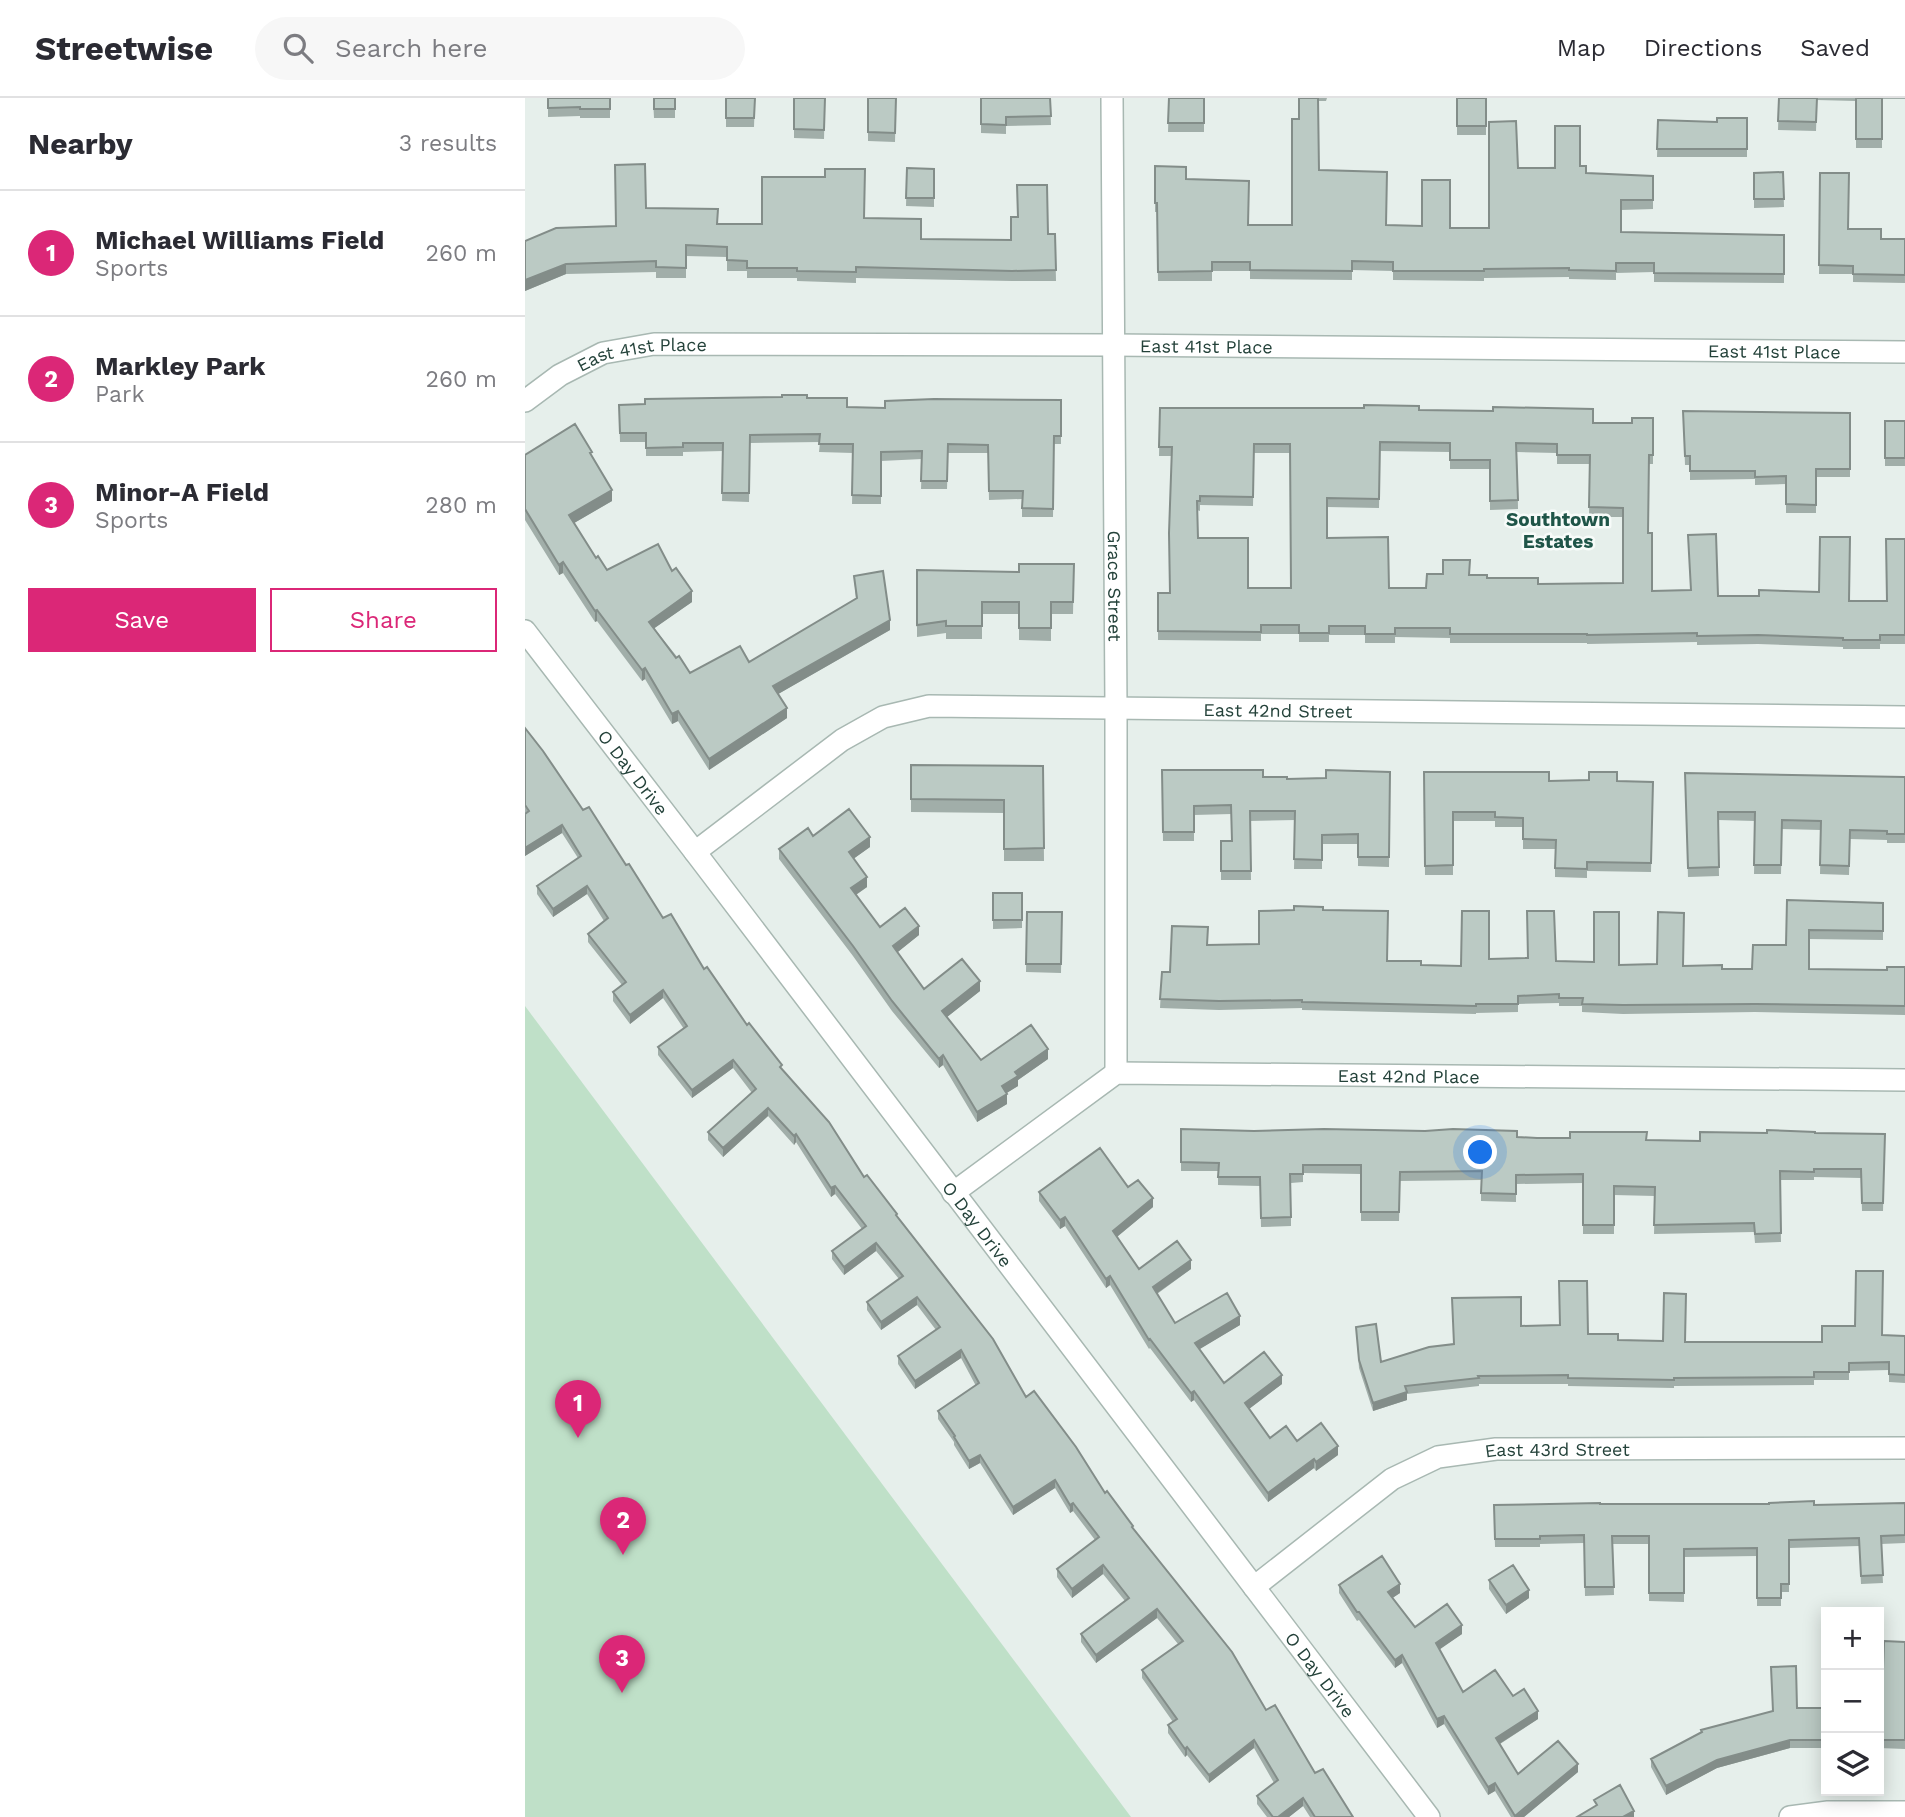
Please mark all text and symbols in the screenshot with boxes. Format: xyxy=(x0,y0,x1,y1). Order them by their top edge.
search box xyxy=(255,17,745,80)
text: Streetwise xyxy=(35,29,213,68)
icon: search xyxy=(279,29,317,67)
text: Search here xyxy=(335,33,487,63)
text: Map xyxy=(1557,34,1606,62)
text: Directions xyxy=(1644,34,1762,62)
text: Saved xyxy=(1800,34,1870,62)
text: Nearby xyxy=(28,126,133,161)
text: 3 results xyxy=(399,130,497,157)
text: Michael Williams Field xyxy=(95,225,384,255)
text: 1 xyxy=(46,240,56,267)
text: 260 m xyxy=(426,240,497,267)
text: Sports xyxy=(95,255,168,282)
street label: East 41st Place xyxy=(573,333,707,375)
street label: East 41st Place xyxy=(1140,335,1273,357)
street label: East 41st Place xyxy=(1708,340,1841,362)
text: Markley Park xyxy=(95,351,265,381)
text: 2 xyxy=(44,366,58,393)
text: 260 m xyxy=(426,366,497,393)
text: Park xyxy=(95,381,144,408)
text: Minor-A Field xyxy=(95,477,269,507)
text: 3 xyxy=(44,492,58,519)
text: 280 m xyxy=(425,492,497,519)
text: Sports xyxy=(95,507,168,534)
district label: Southtown Estates xyxy=(1506,508,1610,553)
street label: Grace Street xyxy=(1104,530,1126,642)
button: Save xyxy=(28,588,256,652)
button: Share xyxy=(270,588,497,652)
street label: East 42nd Street xyxy=(1203,699,1353,721)
street label: O Day Drive xyxy=(594,725,673,819)
street label: East 42nd Place xyxy=(1337,1064,1480,1087)
your location xyxy=(1463,1135,1497,1169)
street label: O Day Drive xyxy=(939,1177,1017,1271)
pin: 1 xyxy=(555,1380,601,1438)
street label: East 43rd Street xyxy=(1483,1438,1630,1461)
pin: 2 xyxy=(600,1497,646,1555)
map controls xyxy=(1821,1607,1884,1796)
button: + xyxy=(1821,1607,1884,1670)
street label: O Day Drive xyxy=(1281,1627,1360,1721)
pin: 3 xyxy=(599,1635,645,1693)
button: − xyxy=(1821,1670,1884,1733)
button: layers xyxy=(1821,1733,1884,1796)

